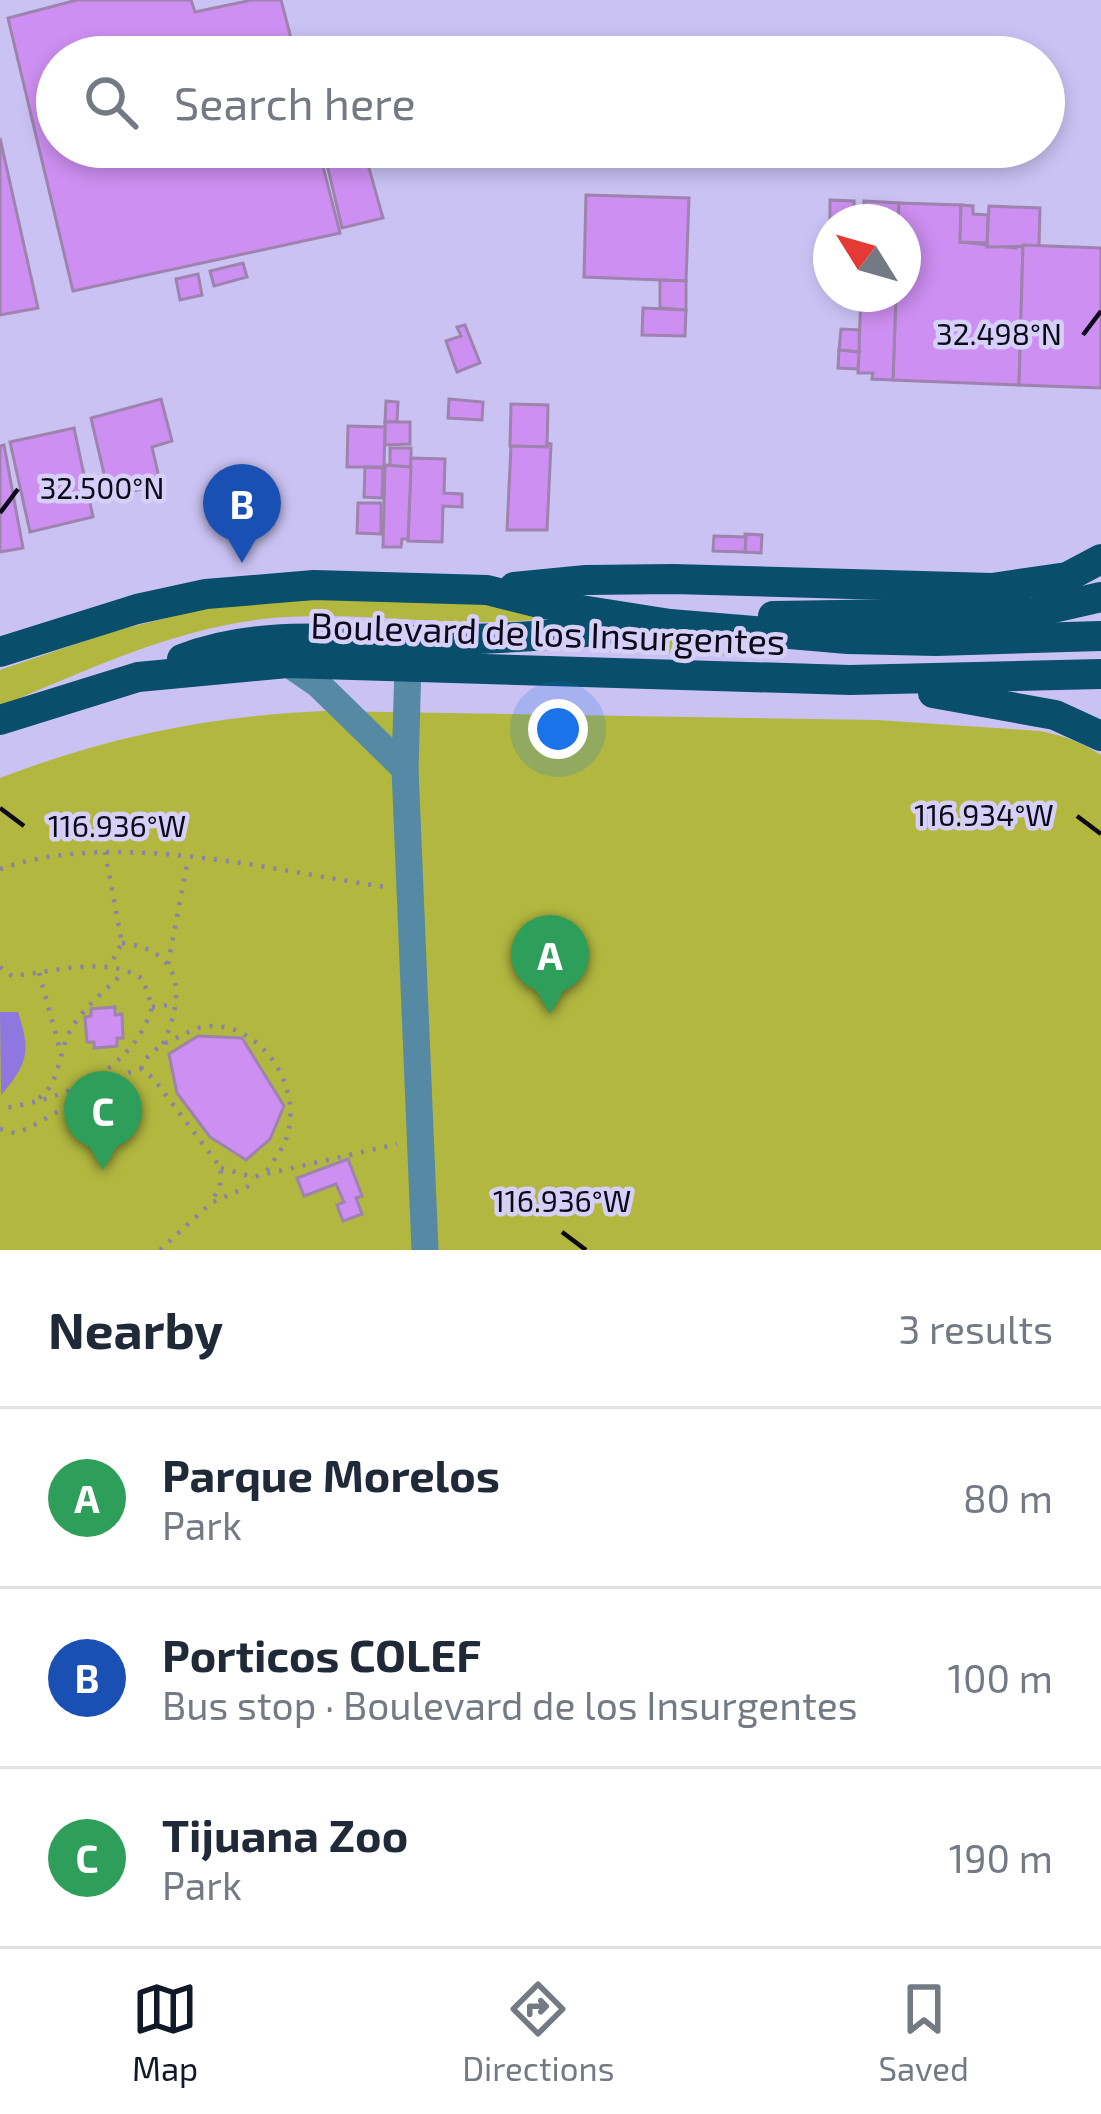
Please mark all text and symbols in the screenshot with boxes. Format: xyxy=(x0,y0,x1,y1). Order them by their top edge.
search box xyxy=(36,36,1065,168)
icon: search xyxy=(78,69,144,135)
text: Search here xyxy=(174,75,416,129)
north arrow xyxy=(813,204,921,312)
text: 32.498°N xyxy=(936,315,1062,351)
pin: B xyxy=(203,464,281,563)
text: 32.500°N xyxy=(40,469,164,505)
street label: Boulevard de los Insurgentes xyxy=(310,602,786,662)
your location xyxy=(528,699,588,759)
text: 116.934°W xyxy=(914,796,1054,832)
text: 116.936°W xyxy=(48,807,186,843)
pin: A xyxy=(511,915,589,1014)
pin: C xyxy=(64,1071,142,1170)
text: 116.936°W xyxy=(493,1182,631,1218)
text: Nearby xyxy=(48,1298,223,1359)
text: 3 results xyxy=(899,1305,1053,1352)
text: Parque Morelos xyxy=(162,1447,500,1501)
text: A xyxy=(74,1474,100,1521)
text: 80 m xyxy=(963,1474,1053,1521)
text: Park xyxy=(162,1501,242,1548)
text: Porticos COLEF xyxy=(162,1627,481,1681)
text: B xyxy=(75,1654,99,1701)
text: 100 m xyxy=(948,1654,1053,1701)
text: Bus stop · Boulevard de los Insurgentes xyxy=(162,1681,858,1728)
text: Tijuana Zoo xyxy=(162,1807,408,1861)
text: C xyxy=(76,1834,98,1881)
text: 190 m xyxy=(949,1834,1053,1881)
text: Park xyxy=(162,1861,242,1908)
tab: Map xyxy=(132,1976,198,2088)
tab: Directions xyxy=(462,1976,614,2088)
tab: Saved xyxy=(878,1976,969,2088)

